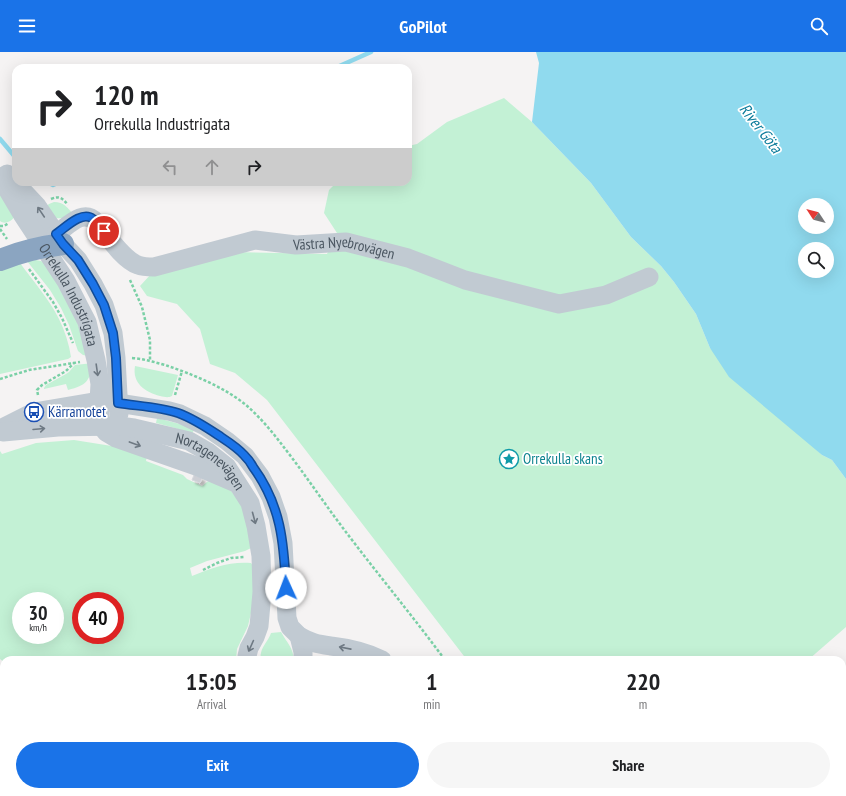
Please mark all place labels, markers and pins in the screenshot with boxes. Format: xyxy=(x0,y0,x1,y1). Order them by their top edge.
pin xyxy=(87,214,121,248)
bus stop icon: Kärramotet xyxy=(23,401,45,423)
place label: Kärramotet xyxy=(48,402,106,421)
place icon: Orrekulla skans xyxy=(498,448,520,470)
place label: Orrekulla skans xyxy=(523,449,603,468)

